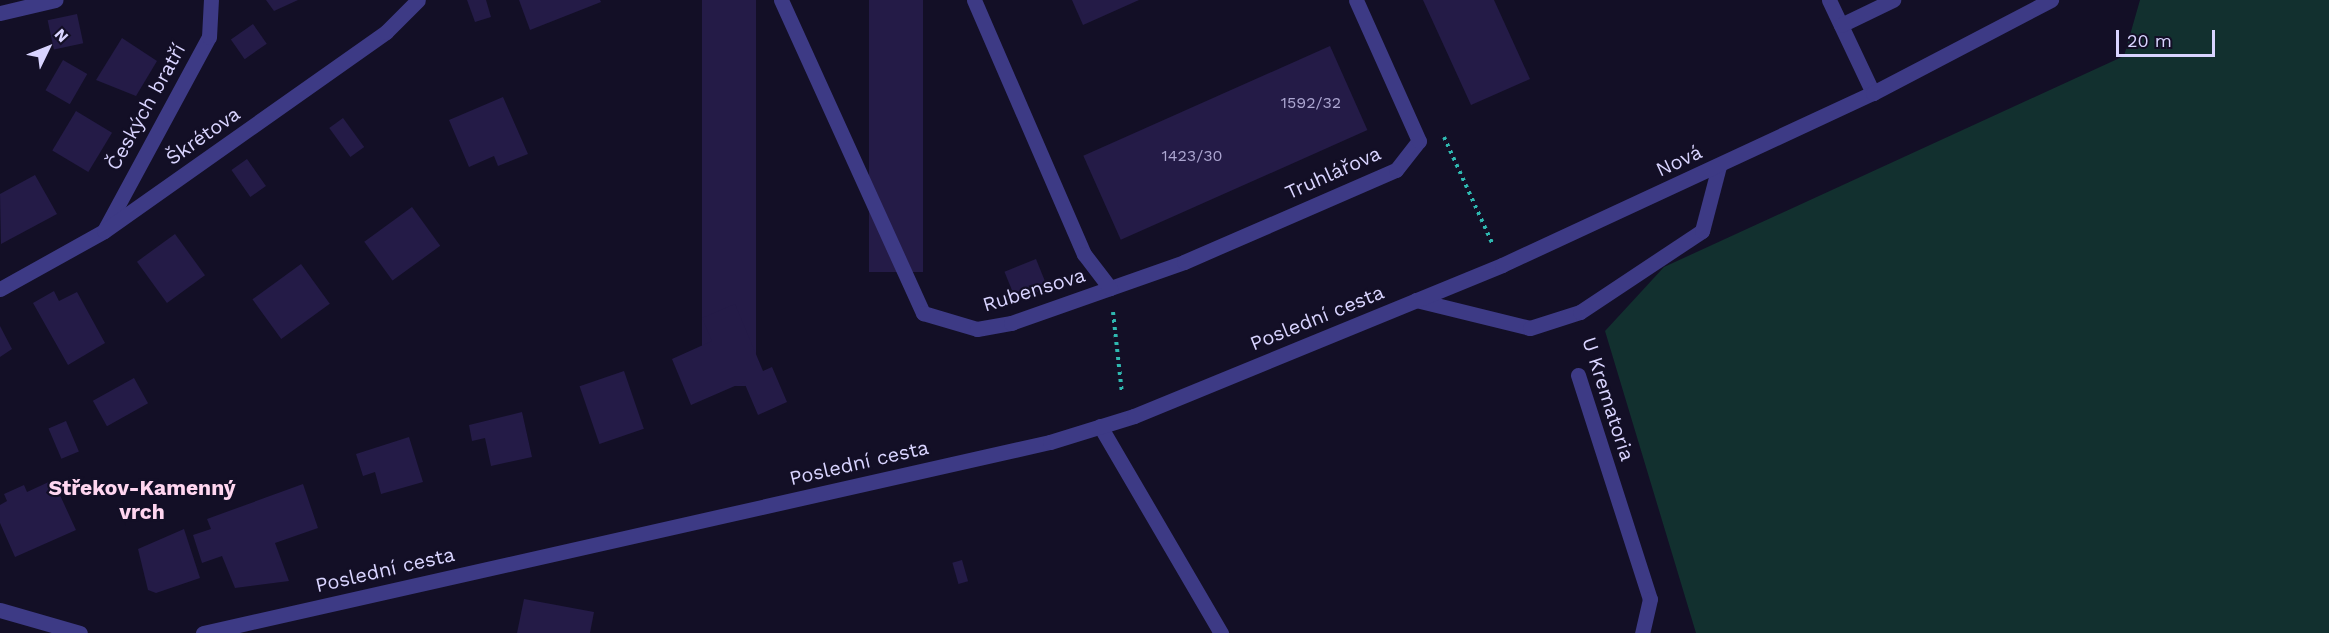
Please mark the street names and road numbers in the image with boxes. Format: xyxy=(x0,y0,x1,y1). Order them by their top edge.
street label: Českých bratří xyxy=(101,39,191,175)
street label: Škrétova xyxy=(161,102,245,170)
street label: Nová xyxy=(1652,140,1706,182)
street label: Truhlářova xyxy=(1281,141,1385,205)
street label: Rubensova xyxy=(980,263,1088,317)
street label: Poslední cesta xyxy=(1247,280,1387,356)
street label: U Krematoria xyxy=(1577,334,1639,464)
street label: Poslední cesta xyxy=(787,435,931,491)
street label: Poslední cesta xyxy=(313,542,457,598)

